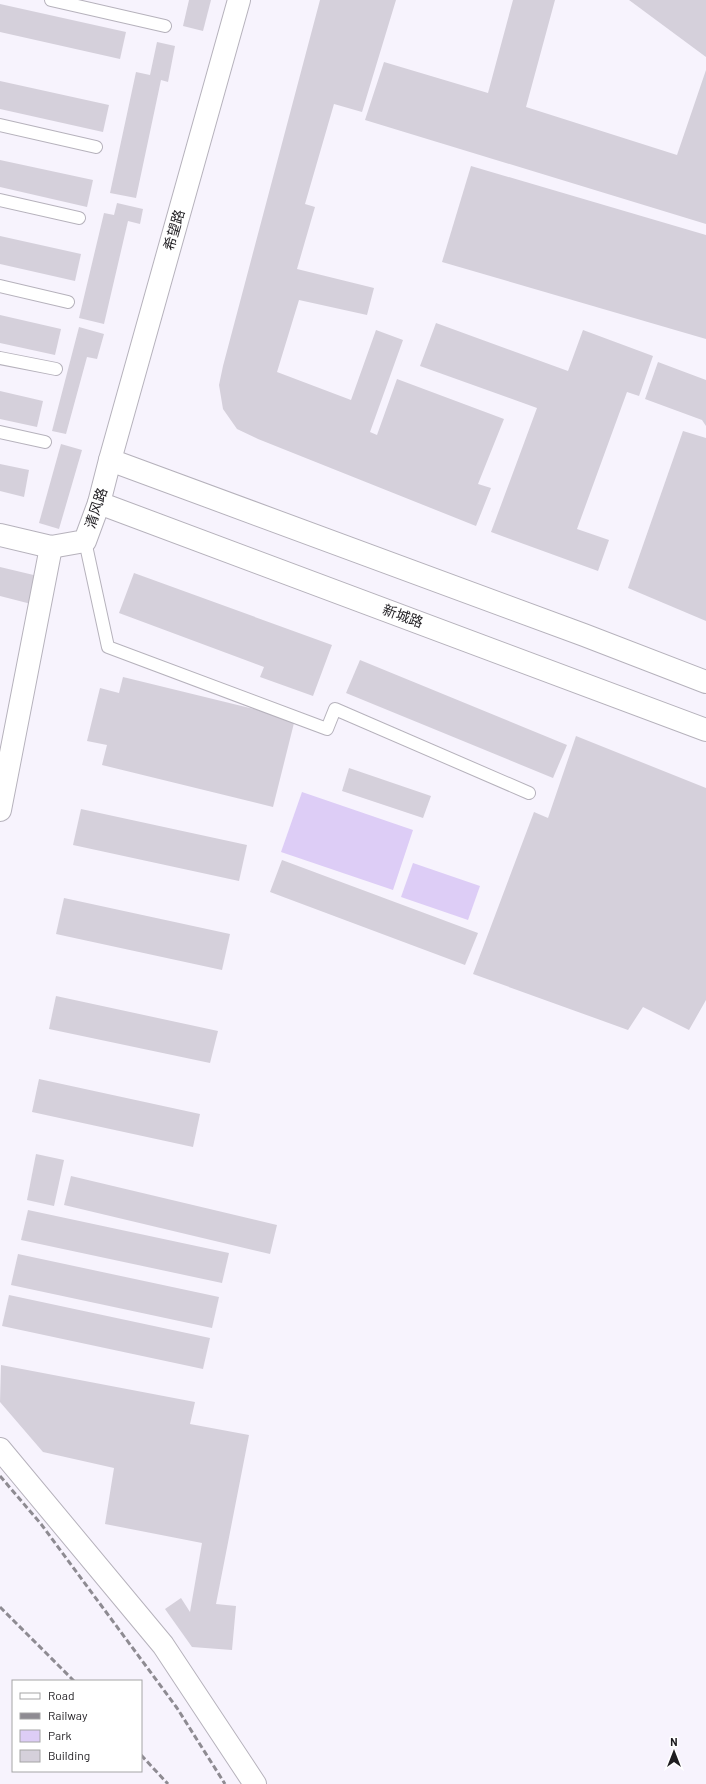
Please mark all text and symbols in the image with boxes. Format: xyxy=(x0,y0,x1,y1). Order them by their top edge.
street label: 希望路 xyxy=(160,207,187,252)
street label: 清风路 xyxy=(81,485,110,530)
street label: 新城路 xyxy=(381,600,426,631)
legend xyxy=(12,1680,142,1772)
text: Road xyxy=(48,1688,75,1702)
text: Railway xyxy=(48,1708,88,1722)
text: Park xyxy=(48,1728,72,1742)
north arrow xyxy=(654,1732,694,1772)
text: N xyxy=(670,1735,678,1748)
text: Building xyxy=(48,1748,90,1762)

